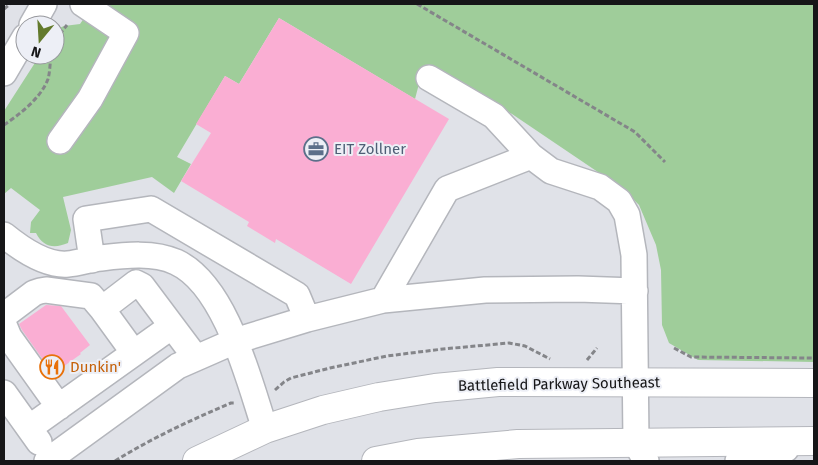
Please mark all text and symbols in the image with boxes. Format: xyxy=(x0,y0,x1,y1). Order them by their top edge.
north arrow xyxy=(15,15,65,65)
text: N xyxy=(29,42,43,61)
office icon: EIT Zollner xyxy=(303,136,329,162)
place label: EIT Zollner xyxy=(334,140,406,158)
restaurant icon: Dunkin' xyxy=(39,354,65,380)
place label: Dunkin' xyxy=(70,358,121,376)
street label: Battlefield Parkway Southeast xyxy=(458,373,661,395)

